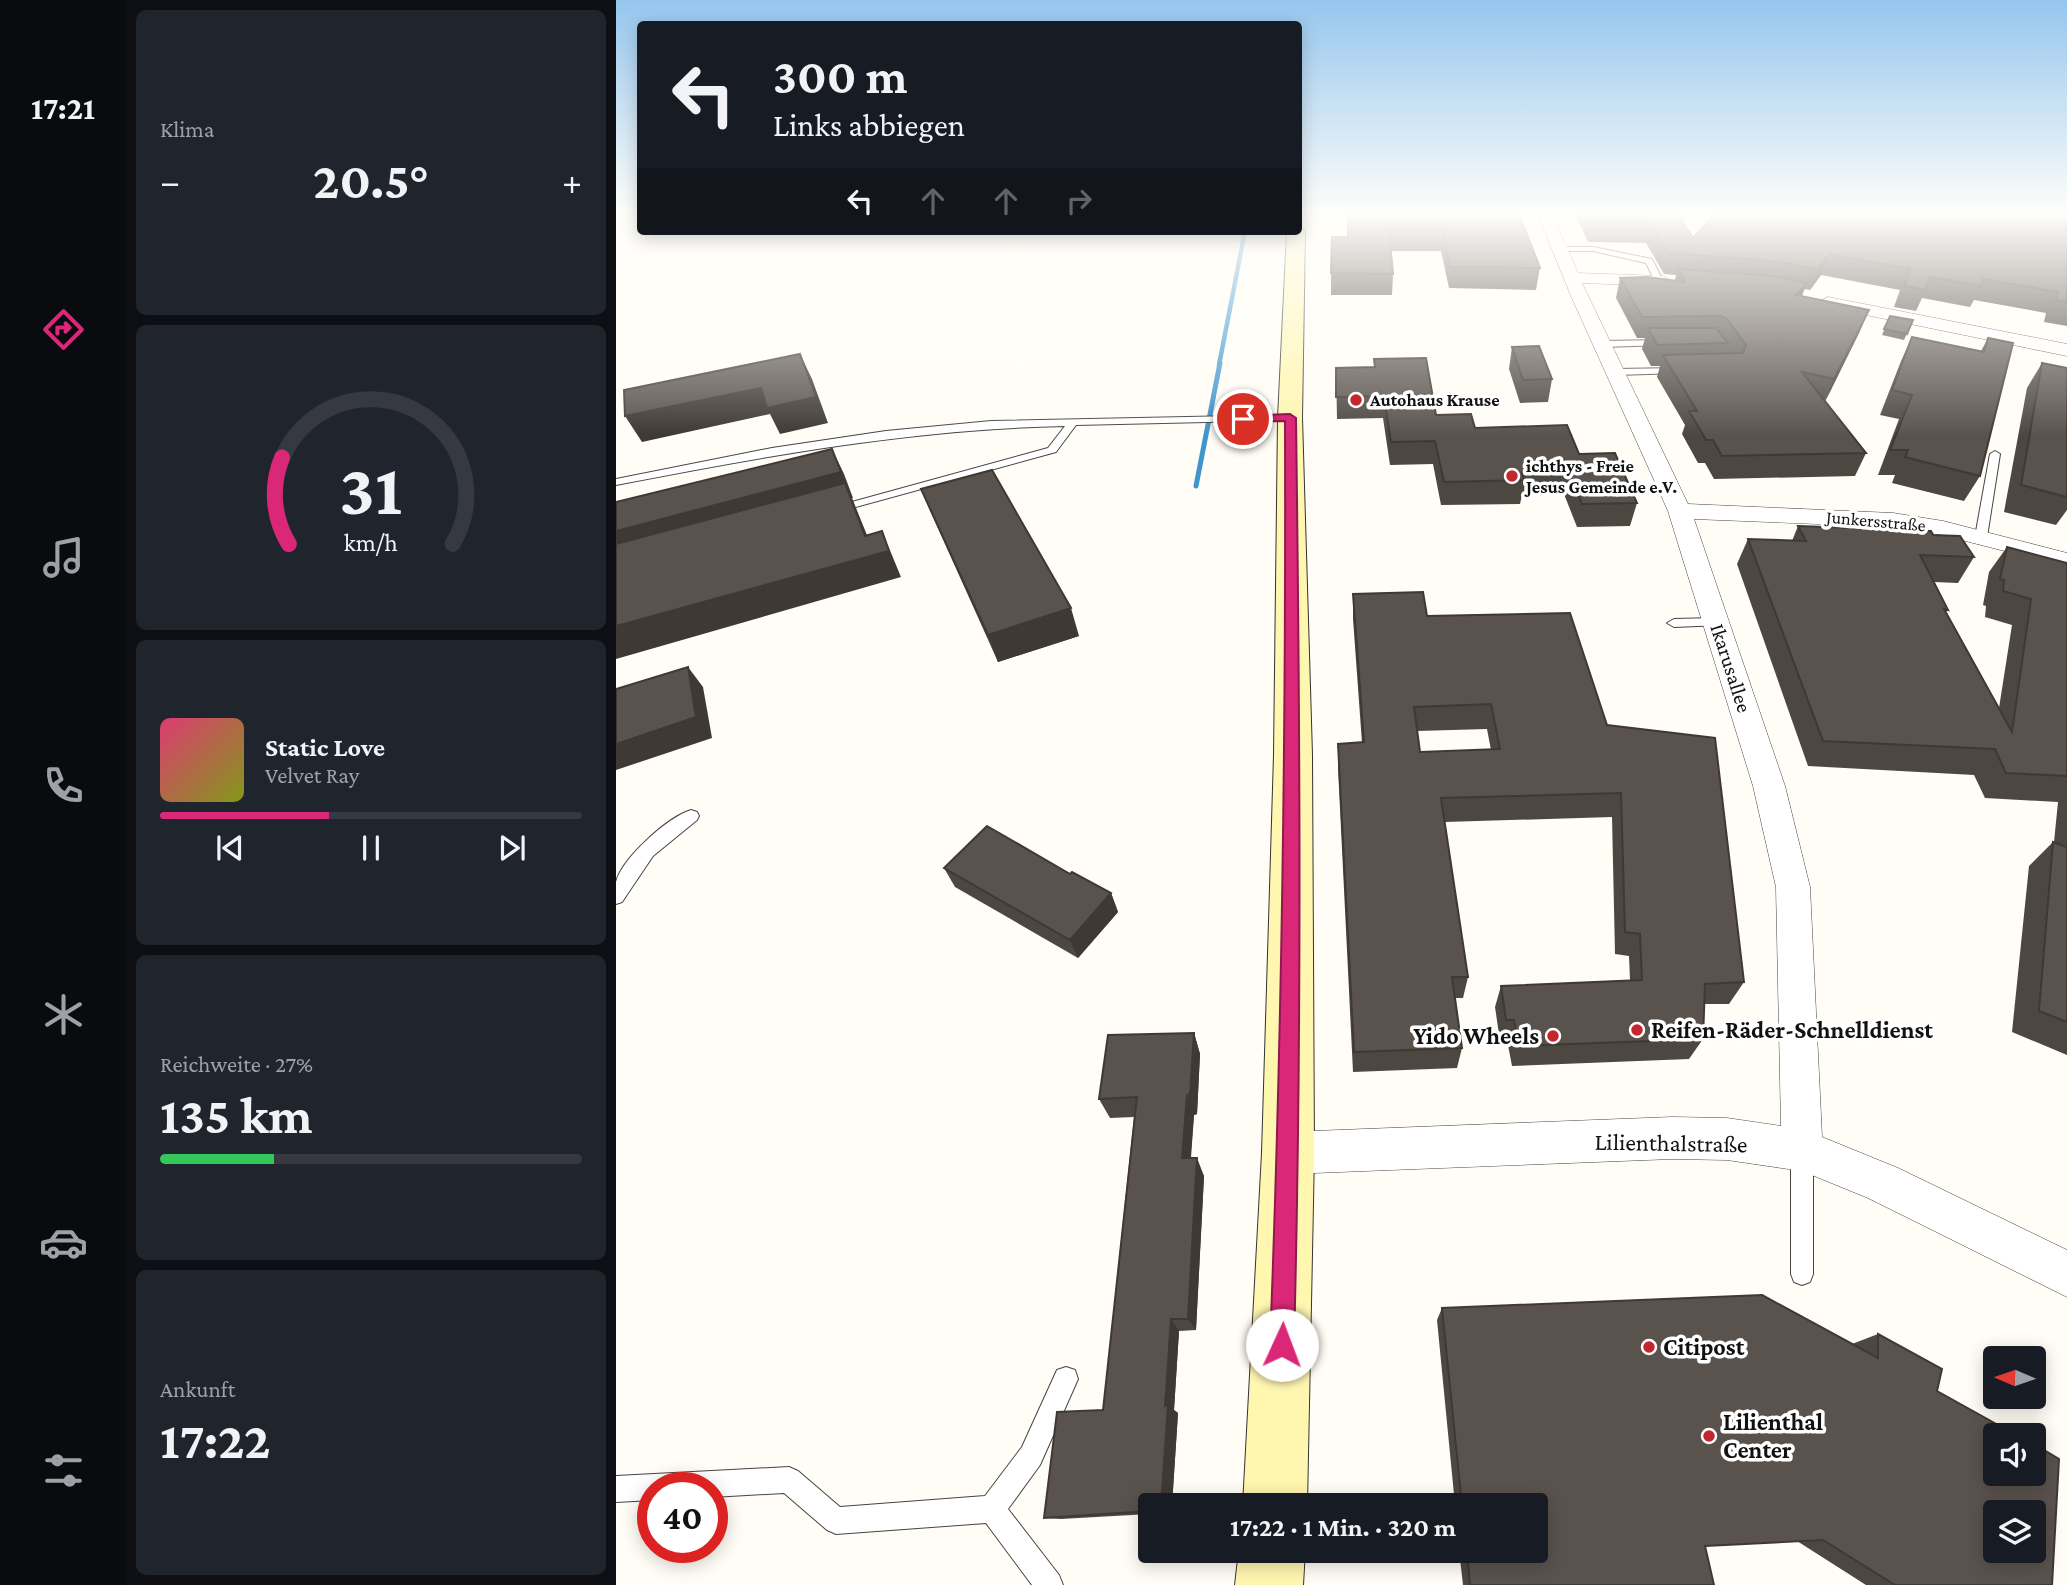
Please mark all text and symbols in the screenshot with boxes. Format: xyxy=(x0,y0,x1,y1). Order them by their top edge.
icon: left xyxy=(658,49,749,140)
text: 300 m xyxy=(773,49,907,104)
text: 17:21 xyxy=(31,90,95,126)
text: Links abbiegen xyxy=(773,107,965,143)
text: Klima xyxy=(160,116,214,142)
text: 20.5° xyxy=(313,151,429,209)
text: − xyxy=(160,160,180,202)
text: + xyxy=(562,160,582,202)
icon: left xyxy=(841,182,879,220)
icon: ahead xyxy=(914,182,952,220)
icon: ahead xyxy=(987,182,1025,220)
icon: right xyxy=(1060,182,1098,220)
icon: directions xyxy=(39,305,88,354)
pin xyxy=(1213,389,1273,449)
place label: Autohaus Krause xyxy=(1369,390,1500,410)
marker: Autohaus Krause xyxy=(1348,392,1364,408)
icon: arrive xyxy=(1224,400,1262,438)
text: 31 xyxy=(340,449,402,530)
place label: ichthys - Freie Jesus Gemeinde e.V. xyxy=(1524,456,1677,497)
marker: ichthys - Freie Jesus Gemeinde e.V. xyxy=(1504,468,1520,484)
street label: Junkersstraße xyxy=(1823,507,1927,535)
text: km/h xyxy=(344,528,398,555)
icon: music xyxy=(39,533,88,582)
street label: Ikarusallee xyxy=(1705,621,1757,715)
text: Static Love xyxy=(265,733,385,762)
icon: phone xyxy=(39,761,88,810)
text: Velvet Ray xyxy=(265,762,359,788)
icon: previous xyxy=(211,829,249,867)
icon: pause xyxy=(352,829,390,867)
icon: next xyxy=(493,829,531,867)
icon: climate xyxy=(39,990,88,1039)
place label: Reifen-Räder-Schnelldienst xyxy=(1651,1016,1933,1043)
place label: Yido Wheels xyxy=(1413,1022,1539,1049)
marker: Reifen-Räder-Schnelldienst xyxy=(1629,1022,1645,1038)
marker: Yido Wheels xyxy=(1545,1028,1561,1044)
text: Reichweite · 27% xyxy=(160,1051,313,1077)
text: 135 km xyxy=(160,1086,313,1144)
street label: Lilienthalstraße xyxy=(1594,1128,1748,1157)
icon: car xyxy=(39,1218,88,1267)
position arrow xyxy=(1245,1308,1319,1382)
place label: Citipost xyxy=(1663,1333,1745,1360)
marker: Citipost xyxy=(1641,1339,1657,1355)
north arrow xyxy=(1983,1346,2046,1409)
map controls xyxy=(1983,1346,2046,1563)
text: Ankunft xyxy=(160,1376,235,1402)
place label: Lilienthal Center xyxy=(1723,1408,1823,1463)
text: 17:22 xyxy=(160,1411,270,1469)
button: sound xyxy=(1983,1423,2046,1486)
marker: Lilienthal Center xyxy=(1701,1428,1717,1444)
icon: filters xyxy=(39,1446,88,1495)
speed limit sign: 40 xyxy=(637,1472,728,1563)
button: layers xyxy=(1983,1500,2046,1563)
text: 17:22 · 1 Min. · 320 m xyxy=(1230,1513,1456,1542)

